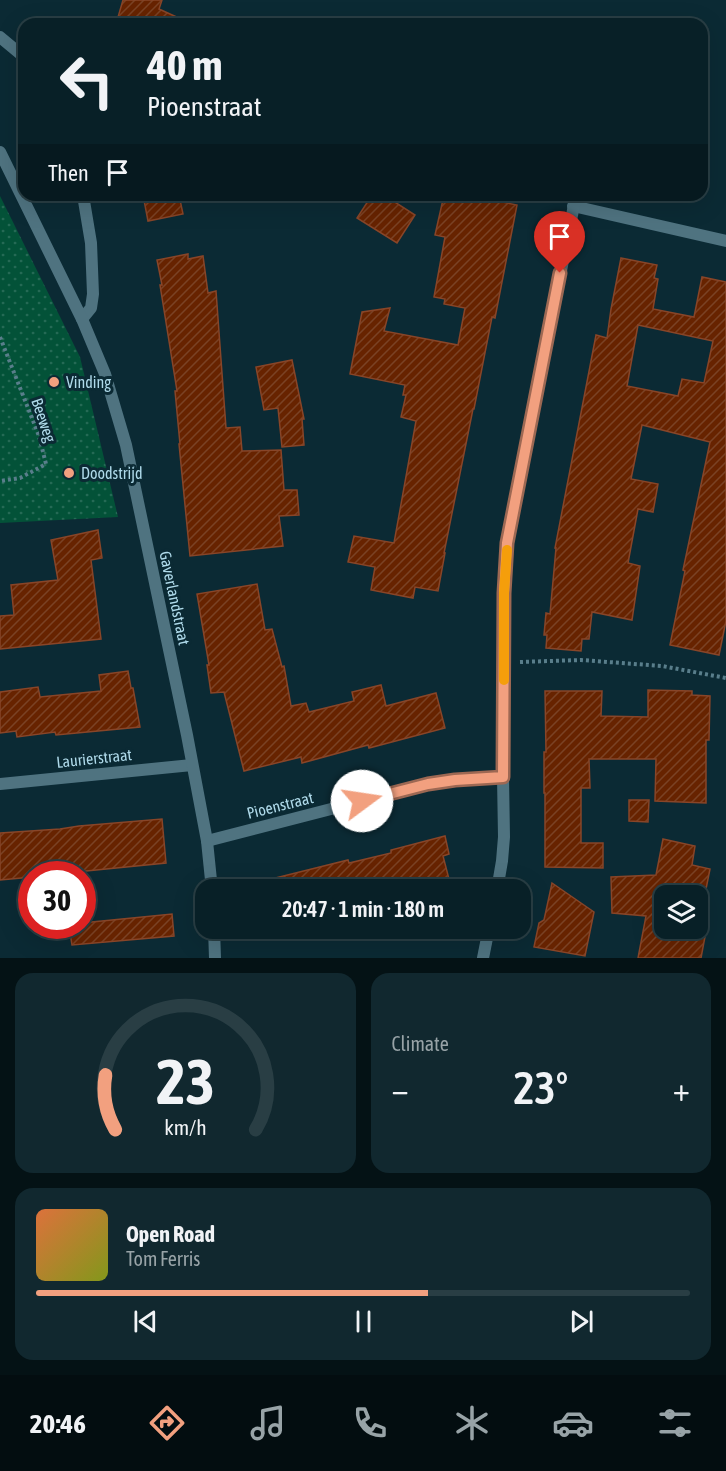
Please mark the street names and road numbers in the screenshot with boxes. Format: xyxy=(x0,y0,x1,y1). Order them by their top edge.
street label: Beeweg xyxy=(27,396,60,445)
street label: Gaverlandstraat xyxy=(156,549,194,647)
street label: Laurierstraat xyxy=(55,745,133,771)
street label: Pioenstraat xyxy=(245,788,315,822)

